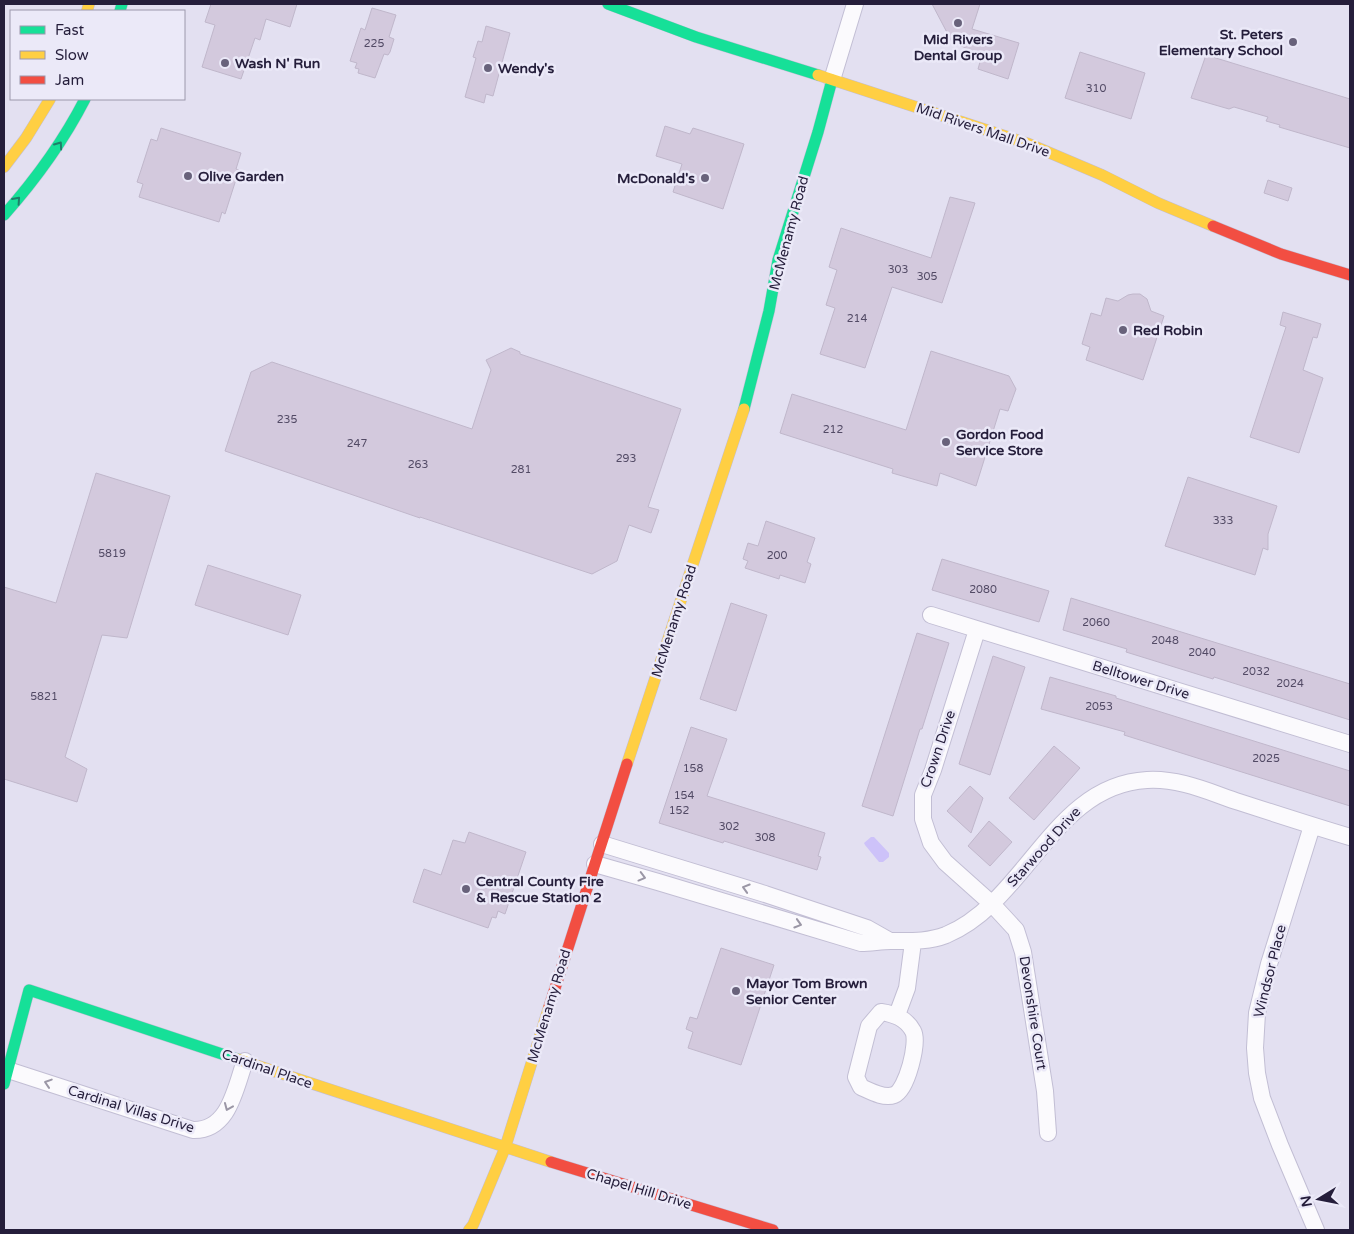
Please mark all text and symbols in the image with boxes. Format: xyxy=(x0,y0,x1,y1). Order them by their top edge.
legend xyxy=(10,10,185,100)
marker: Mid Rivers Dental Group xyxy=(952,17,964,29)
text: Fast xyxy=(55,21,85,39)
place label: St. Peters Elementary School xyxy=(1159,26,1283,59)
place label: Mid Rivers Dental Group xyxy=(914,31,1002,64)
marker: St. Peters Elementary School xyxy=(1287,36,1299,48)
house number: 225 xyxy=(364,37,384,50)
text: Slow xyxy=(55,46,89,64)
place label: Wash N' Run xyxy=(235,55,320,72)
marker: Wash N' Run xyxy=(219,57,231,69)
place label: Wendy's xyxy=(498,60,554,77)
marker: Wendy's xyxy=(482,62,494,74)
text: Jam xyxy=(55,71,84,89)
house number: 310 xyxy=(1086,82,1106,95)
street label: Mid Rivers Mall Drive xyxy=(914,99,1052,161)
one-way arrow xyxy=(53,141,62,151)
place label: Olive Garden xyxy=(198,168,284,185)
marker: Olive Garden xyxy=(182,170,194,182)
place label: McDonald's xyxy=(617,170,695,187)
marker: McDonald's xyxy=(699,172,711,184)
street label: McMenamy Road xyxy=(766,174,812,292)
one-way arrow xyxy=(11,197,20,206)
house number: 303 xyxy=(888,263,908,276)
house number: 305 xyxy=(917,270,937,283)
house number: 214 xyxy=(847,312,867,325)
place label: Red Robin xyxy=(1133,322,1203,339)
marker: Red Robin xyxy=(1117,324,1129,336)
house number: 235 xyxy=(277,413,297,426)
house number: 212 xyxy=(823,423,843,436)
place label: Gordon Food Service Store xyxy=(956,426,1044,459)
marker: Gordon Food Service Store xyxy=(940,436,952,448)
house number: 247 xyxy=(347,437,367,450)
house number: 293 xyxy=(616,452,636,465)
house number: 263 xyxy=(408,458,428,471)
house number: 281 xyxy=(511,463,531,476)
house number: 333 xyxy=(1213,514,1233,527)
house number: 5819 xyxy=(98,547,126,560)
house number: 200 xyxy=(767,549,787,562)
street label: McMenamy Road xyxy=(648,562,700,680)
house number: 2080 xyxy=(969,583,997,596)
house number: 2060 xyxy=(1082,616,1110,629)
house number: 2048 xyxy=(1151,634,1179,647)
house number: 2040 xyxy=(1188,646,1216,659)
street label: Belltower Drive xyxy=(1090,657,1192,703)
house number: 2032 xyxy=(1242,665,1270,678)
house number: 2024 xyxy=(1276,677,1304,690)
house number: 5821 xyxy=(30,690,58,703)
house number: 2053 xyxy=(1085,700,1113,713)
street label: Crown Drive xyxy=(917,708,959,790)
house number: 2025 xyxy=(1252,752,1280,765)
house number: 158 xyxy=(683,762,703,775)
house number: 154 xyxy=(674,789,694,802)
street label: Starwood Drive xyxy=(1004,803,1084,891)
house number: 152 xyxy=(669,804,689,817)
house number: 302 xyxy=(719,820,739,833)
house number: 308 xyxy=(755,831,775,844)
one-way arrow xyxy=(637,872,645,882)
place label: Central County Fire & Rescue Station 2 xyxy=(476,873,604,906)
marker: Central County Fire & Rescue Station 2 xyxy=(460,883,472,895)
one-way arrow xyxy=(742,884,750,894)
one-way arrow xyxy=(793,919,801,929)
street label: Windsor Place xyxy=(1250,923,1290,1019)
street label: McMenamy Road xyxy=(524,947,574,1065)
street label: Devonshire Court xyxy=(1016,955,1051,1072)
place label: Mayor Tom Brown Senior Center xyxy=(746,975,868,1008)
marker: Mayor Tom Brown Senior Center xyxy=(730,985,742,997)
street label: Cardinal Place xyxy=(220,1046,315,1092)
one-way arrow xyxy=(45,1079,53,1089)
street label: Cardinal Villas Drive xyxy=(66,1082,196,1136)
one-way arrow xyxy=(223,1102,234,1111)
street label: Chapel Hill Drive xyxy=(584,1165,694,1213)
north arrow xyxy=(1294,1174,1344,1224)
text: N xyxy=(1297,1194,1316,1208)

